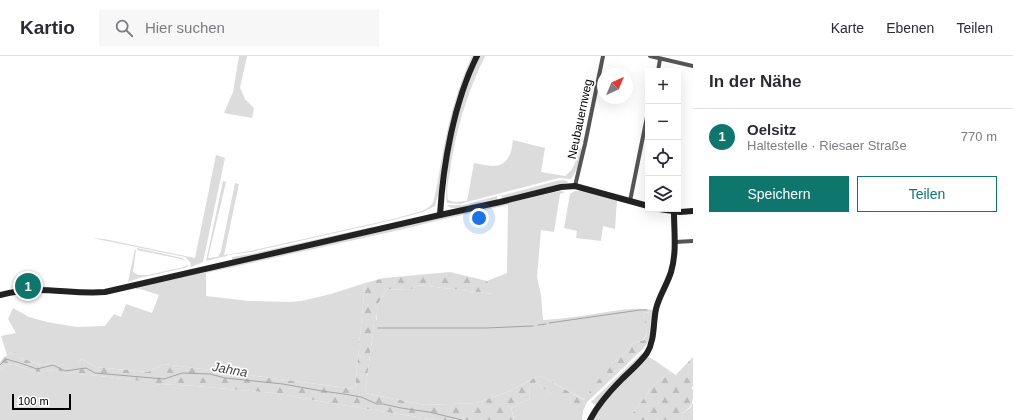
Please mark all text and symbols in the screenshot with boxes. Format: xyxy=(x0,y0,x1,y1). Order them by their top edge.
search box xyxy=(99,10,379,46)
text: Kartio xyxy=(20,17,75,38)
icon: search xyxy=(113,17,135,39)
text: Hier suchen xyxy=(145,19,225,36)
text: Karte xyxy=(831,20,864,36)
text: Ebenen xyxy=(886,20,934,36)
text: Teilen xyxy=(956,20,993,36)
north arrow xyxy=(597,68,633,104)
map controls xyxy=(645,68,681,212)
button: + xyxy=(645,68,681,104)
text: In der Nähe xyxy=(709,72,802,91)
street label: Neubauernweg xyxy=(565,78,595,160)
button: − xyxy=(645,104,681,140)
text: Oelsitz xyxy=(747,121,796,138)
text: 1 xyxy=(718,129,726,144)
text: 770 m xyxy=(961,129,997,144)
text: Haltestelle · Riesaer Straße xyxy=(747,138,907,153)
button: locate xyxy=(645,140,681,176)
button: layers xyxy=(645,176,681,212)
button: Speichern xyxy=(709,176,849,212)
button: Teilen xyxy=(857,176,997,212)
your location xyxy=(469,208,489,228)
pin: 1 xyxy=(15,271,41,301)
water label: Jahna xyxy=(210,359,249,380)
scale bar xyxy=(12,392,71,411)
text: 100 m xyxy=(18,395,49,407)

